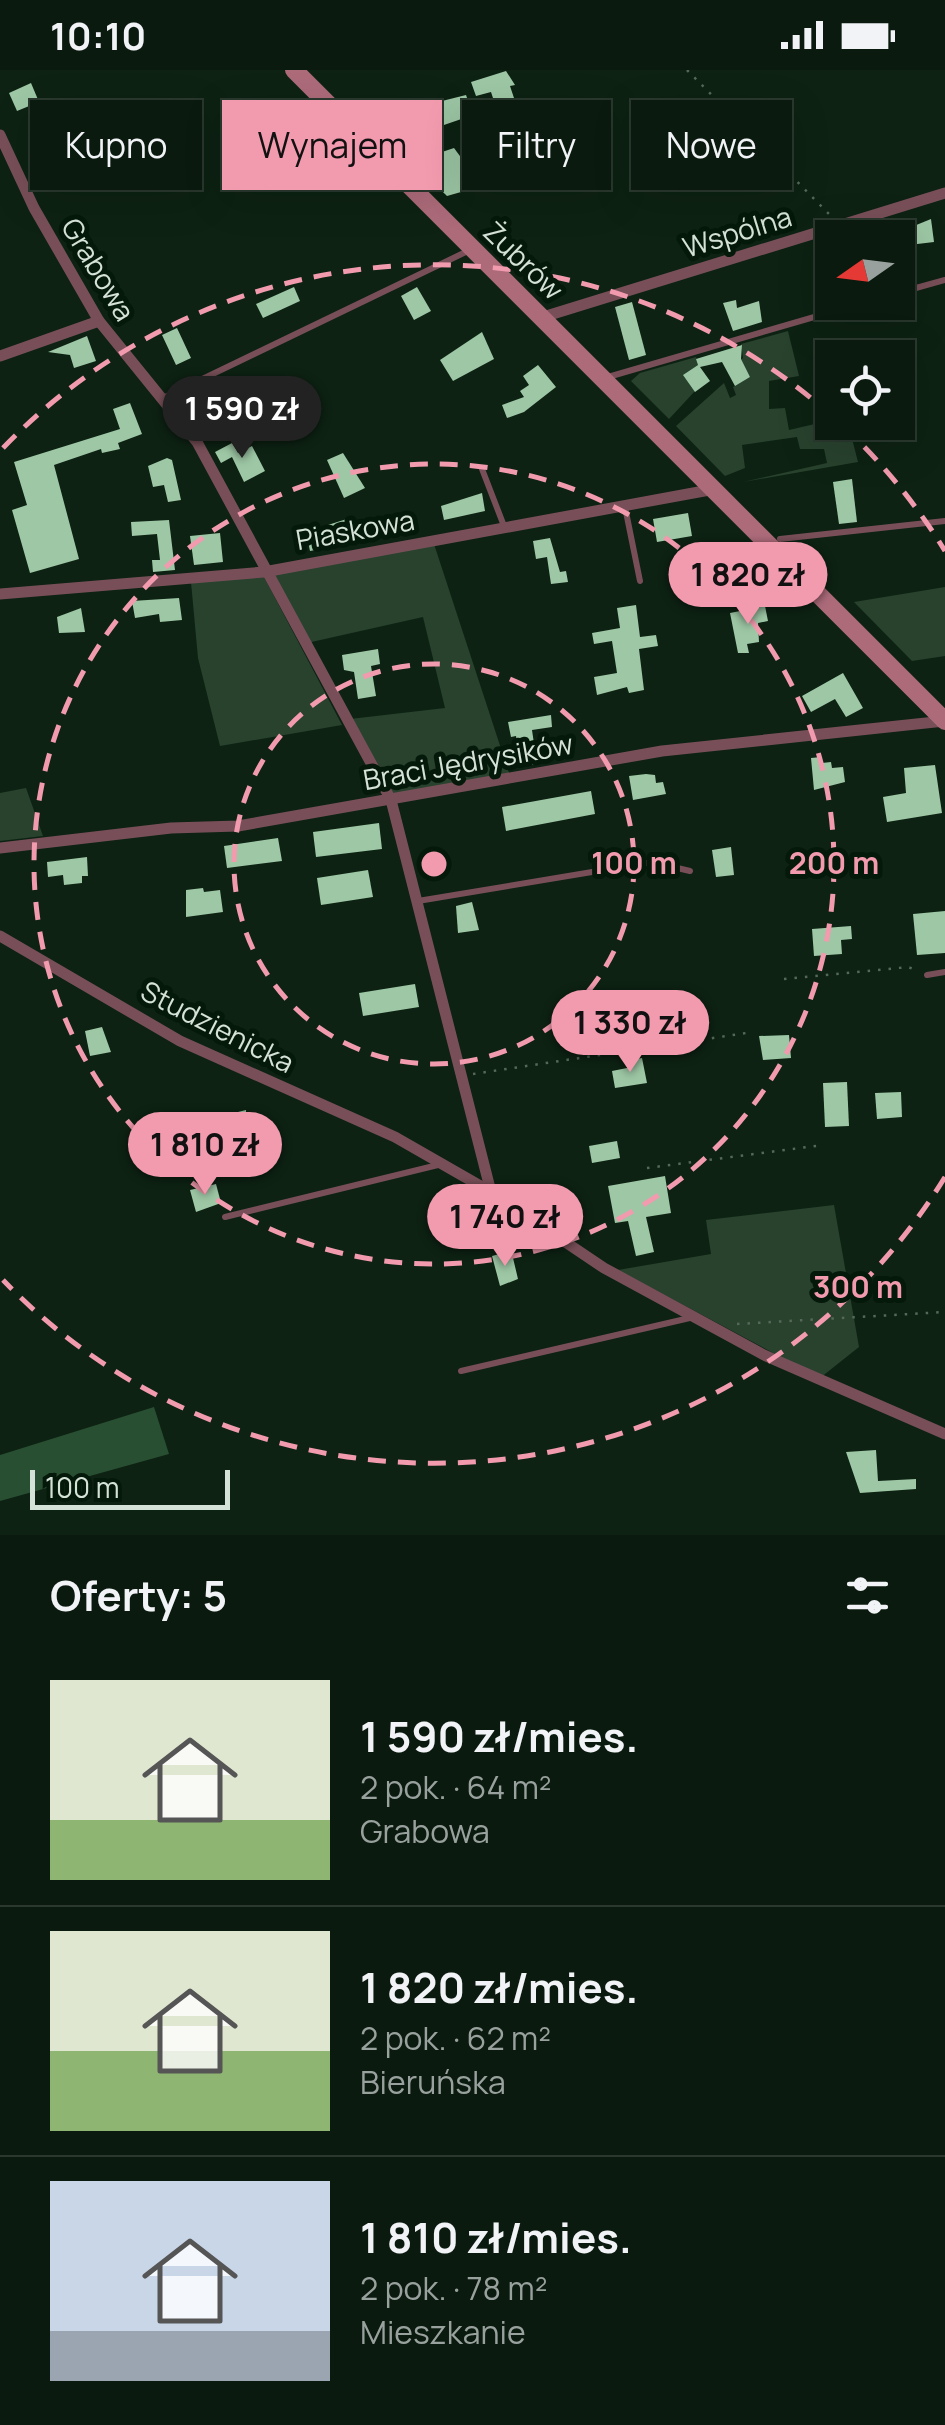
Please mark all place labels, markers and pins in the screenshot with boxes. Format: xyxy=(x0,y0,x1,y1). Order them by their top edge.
pin: 1 590 zł xyxy=(139,376,345,461)
pin: 1 820 zł xyxy=(645,542,851,627)
centre of rings xyxy=(416,846,452,882)
pin: 1 330 zł xyxy=(527,990,733,1075)
pin: 1 810 zł xyxy=(102,1112,308,1197)
pin: 1 740 zł xyxy=(402,1184,608,1269)

